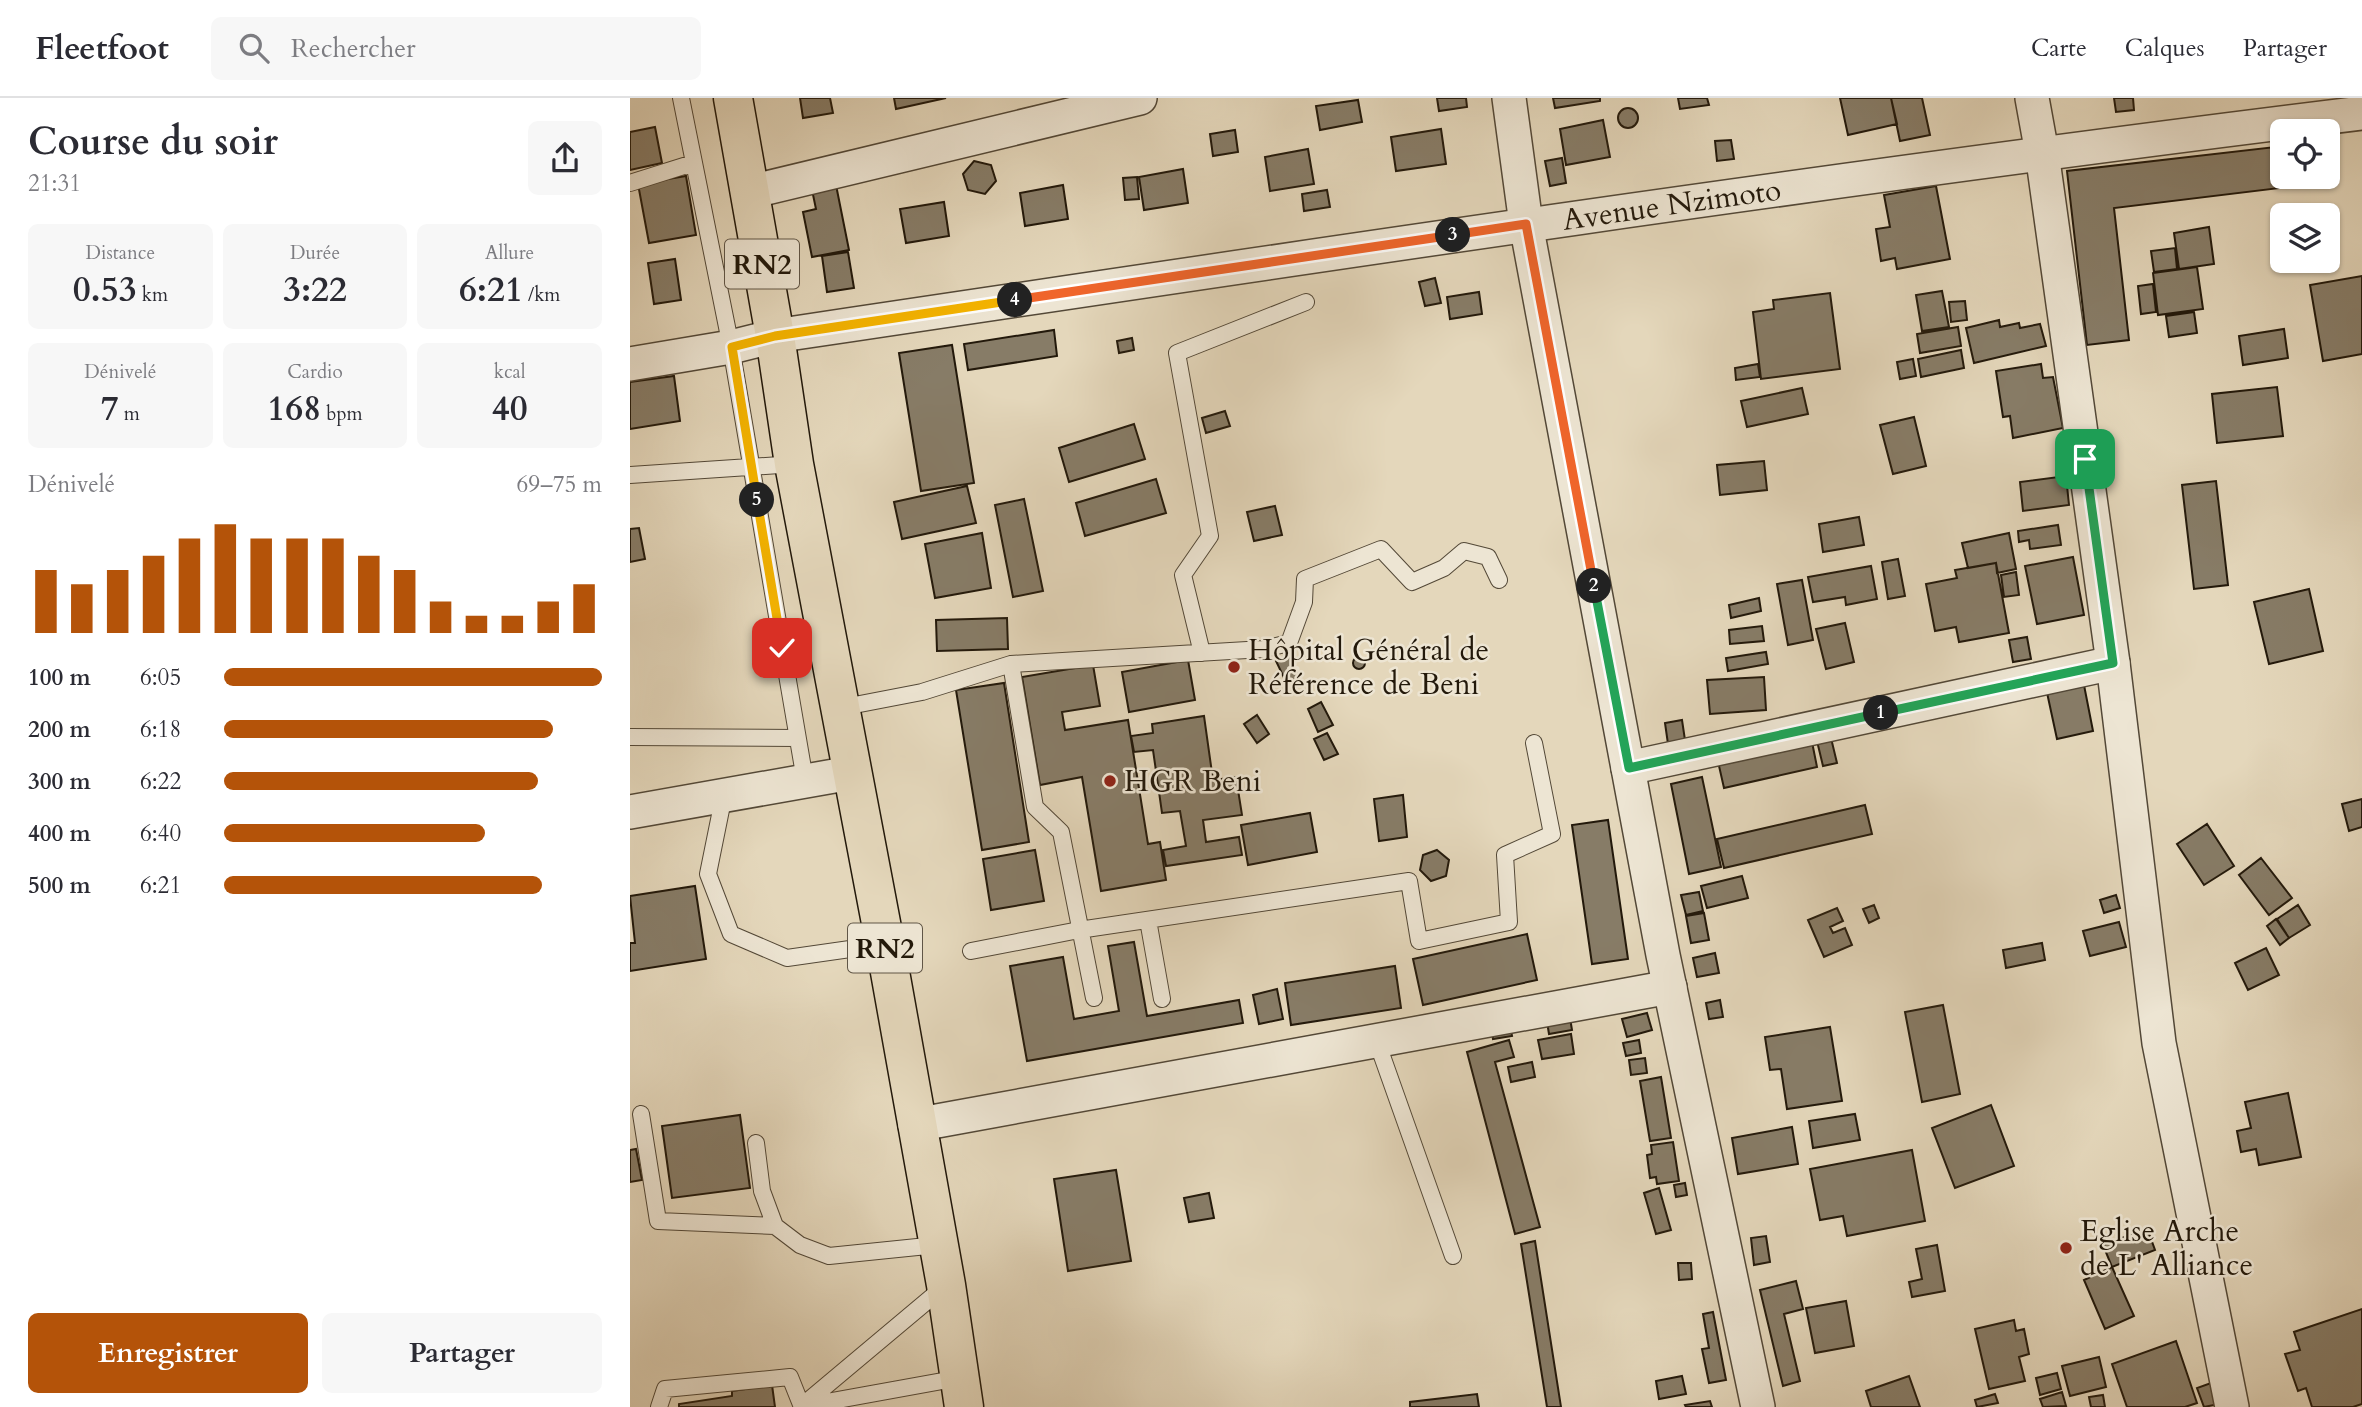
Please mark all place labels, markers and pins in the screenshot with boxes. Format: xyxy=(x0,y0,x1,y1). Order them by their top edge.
pin: 3 xyxy=(1436,218,1470,252)
pin: 4 xyxy=(998,282,1032,318)
pin xyxy=(2055,429,2115,489)
pin: 5 xyxy=(740,482,774,518)
pin: 2 xyxy=(1576,568,1612,603)
pin xyxy=(752,618,812,678)
place label: Hôpital Général de Référence de Beni xyxy=(1248,630,1489,705)
marker: Hôpital Général de Référence de Beni xyxy=(1226,659,1242,675)
pin: 1 xyxy=(1864,696,1898,730)
place label: HGR Beni xyxy=(1124,761,1261,802)
marker: HGR Beni xyxy=(1102,773,1118,789)
place label: Eglise Arche de L' Alliance xyxy=(2080,1211,2253,1286)
marker: Eglise Arche de L' Alliance xyxy=(2058,1240,2074,1256)

